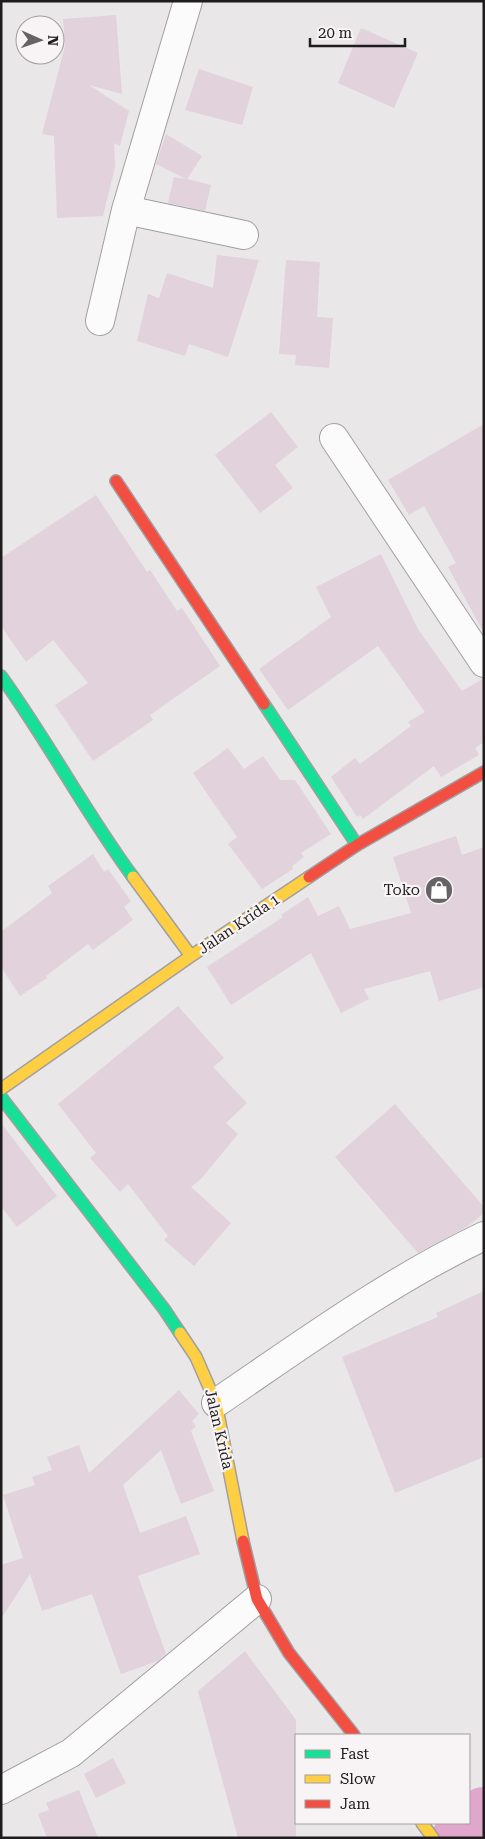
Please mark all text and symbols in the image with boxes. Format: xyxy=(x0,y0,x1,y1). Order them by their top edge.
north arrow xyxy=(15,15,65,65)
scale bar xyxy=(310,15,405,47)
text: 20 m xyxy=(318,24,353,42)
text: N xyxy=(45,35,61,46)
shop icon: Toko xyxy=(424,875,454,905)
place label: Toko xyxy=(383,881,420,899)
street label: Jalan Krida 1 xyxy=(195,890,283,958)
street label: Jalan Krida xyxy=(201,1387,237,1471)
legend xyxy=(295,1734,470,1824)
text: Fast xyxy=(340,1745,370,1763)
text: Slow xyxy=(340,1770,376,1788)
text: Jam xyxy=(340,1795,370,1813)

